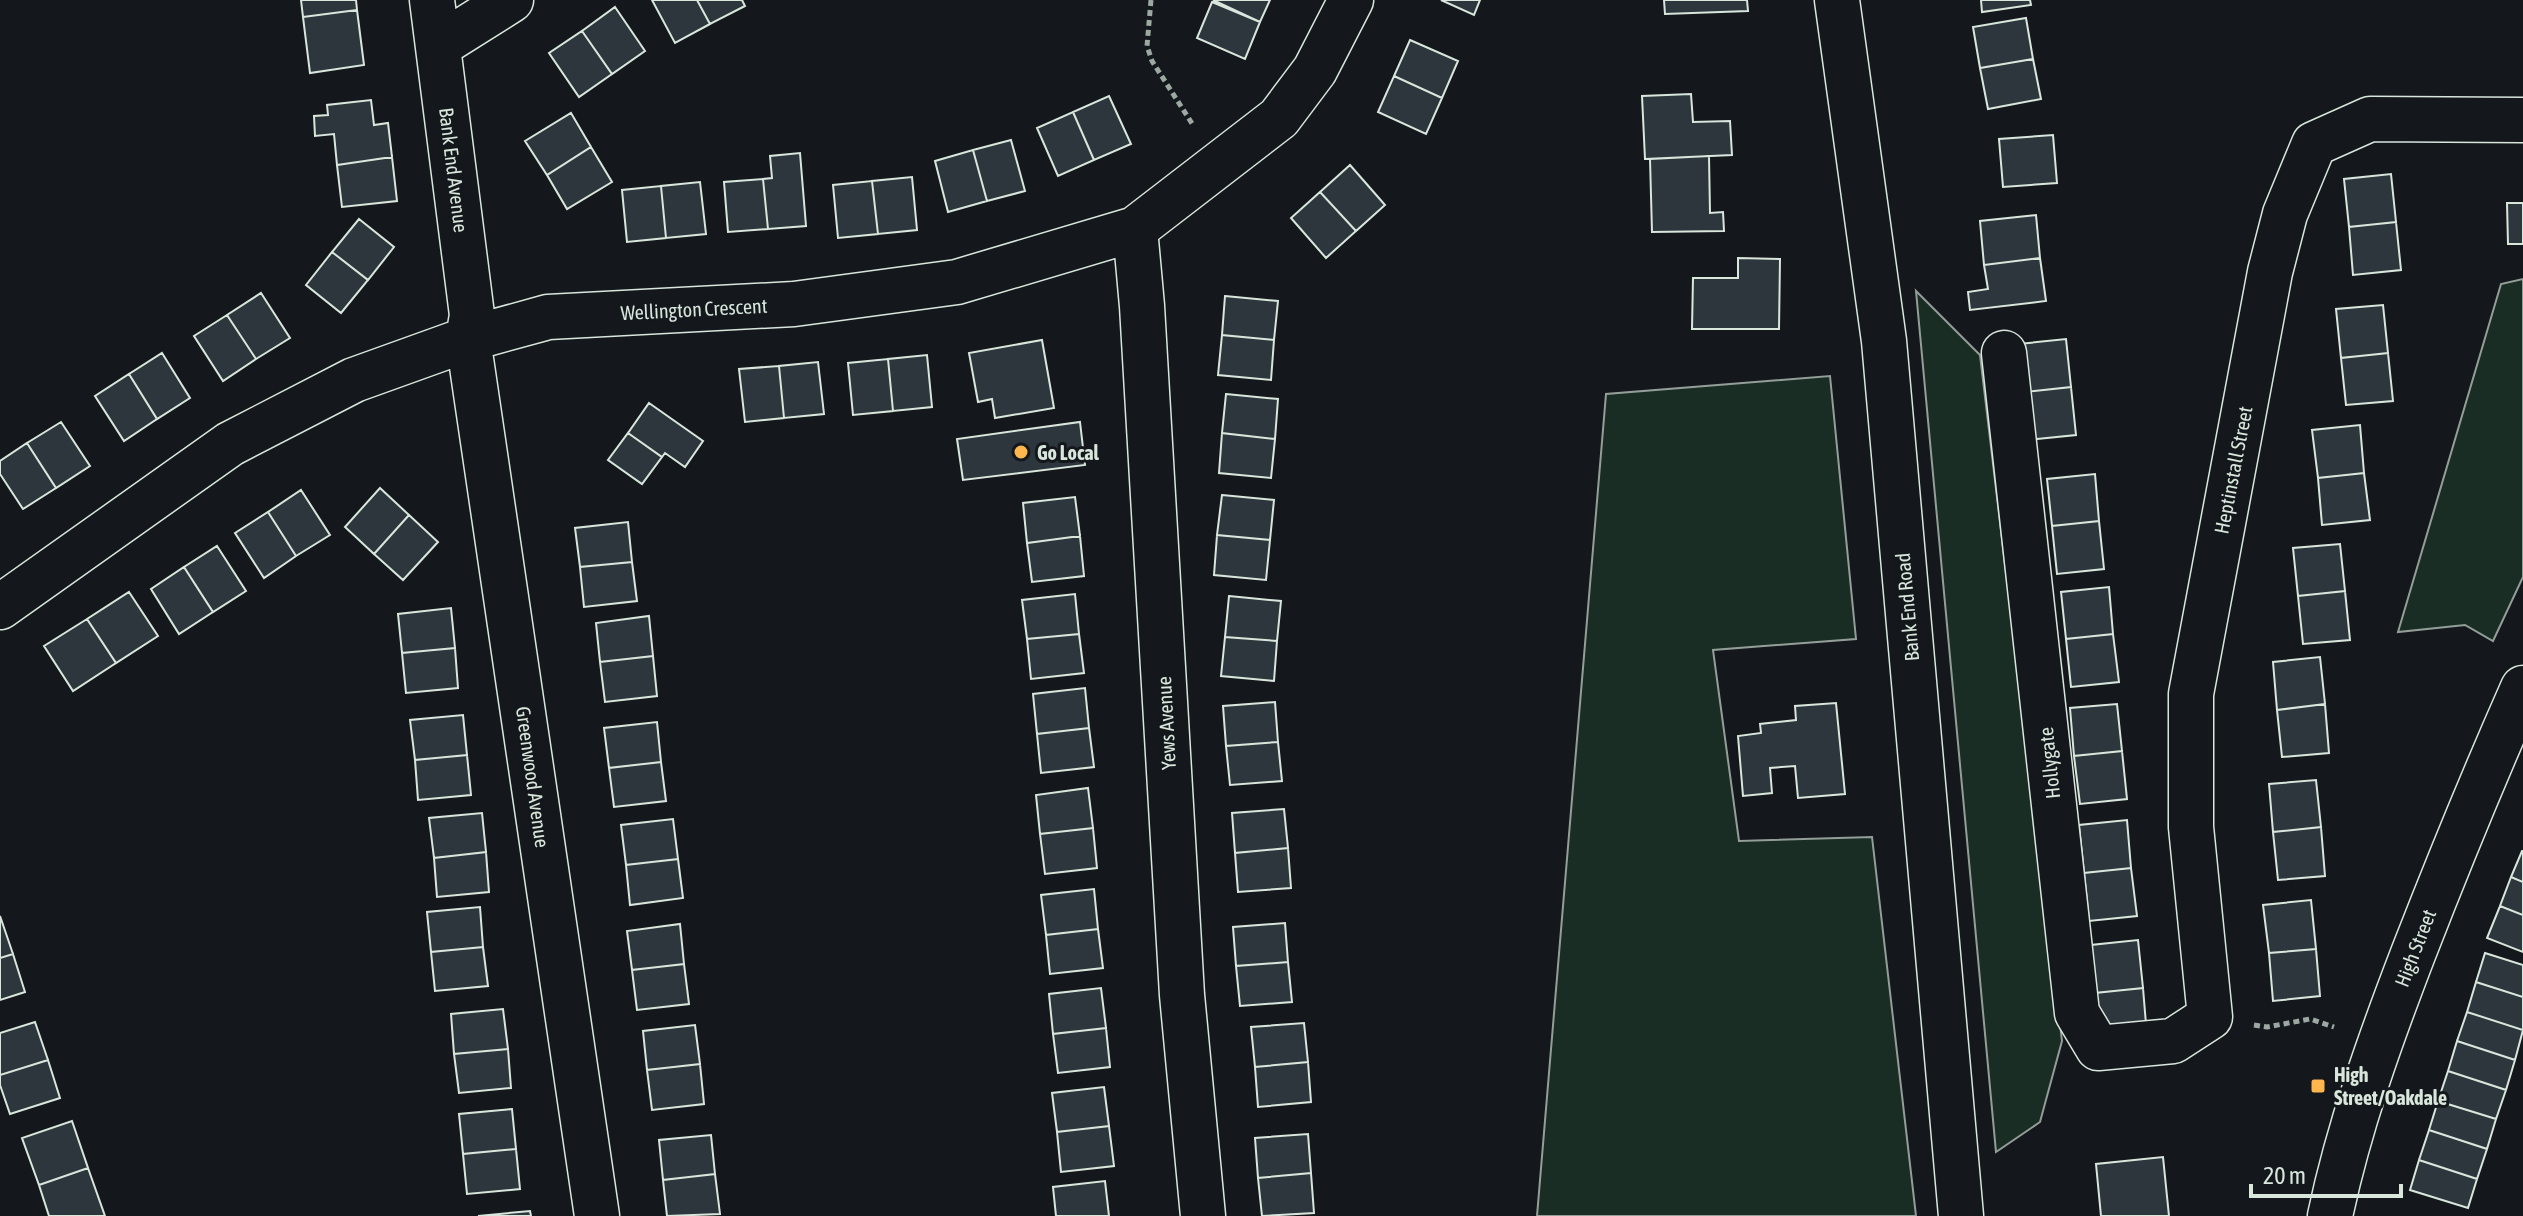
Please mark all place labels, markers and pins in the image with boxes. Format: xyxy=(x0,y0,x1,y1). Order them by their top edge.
place label: Go Local xyxy=(1037,441,1100,464)
marker: Go Local xyxy=(1012,443,1030,461)
place label: High Street/Oakdale xyxy=(2334,1063,2447,1109)
marker: High Street/Oakdale xyxy=(2309,1077,2327,1095)

